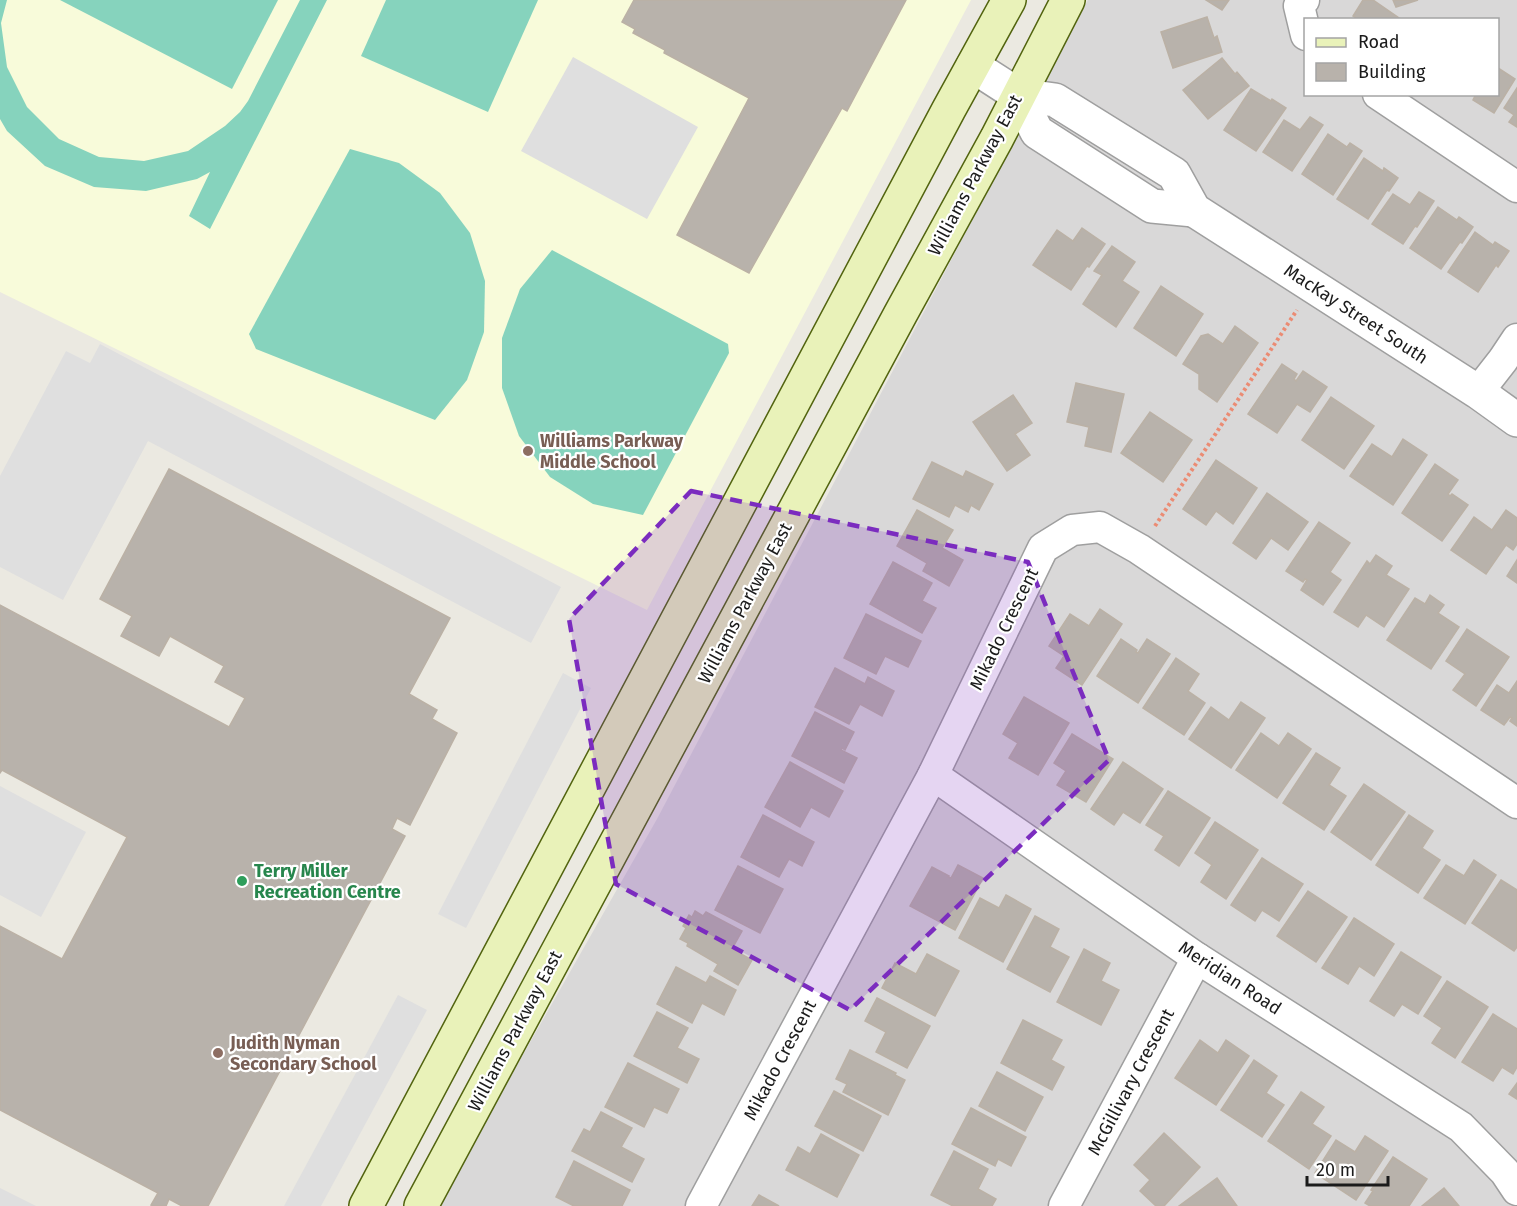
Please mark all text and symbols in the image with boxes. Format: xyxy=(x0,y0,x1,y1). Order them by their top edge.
legend xyxy=(1304,18,1499,96)
text: Road xyxy=(1358,31,1400,53)
text: Building xyxy=(1358,61,1426,83)
street label: Williams Parkway East xyxy=(923,90,1027,259)
street label: MacKay Street South xyxy=(1280,259,1432,369)
place label: Williams Parkway Middle School xyxy=(540,430,684,473)
marker: Williams Parkway Middle School xyxy=(521,444,535,458)
street label: Williams Parkway East xyxy=(693,518,797,687)
street label: Mikado Crescent xyxy=(965,564,1043,694)
place label: Terry Miller Recreation Centre xyxy=(254,860,401,903)
marker: Terry Miller Recreation Centre xyxy=(235,874,249,888)
street label: Meridian Road xyxy=(1174,937,1286,1019)
street label: Williams Parkway East xyxy=(463,946,567,1115)
street label: Mikado Crescent xyxy=(739,996,821,1124)
street label: McGillivary Crescent xyxy=(1083,1004,1179,1159)
place label: Judith Nyman Secondary School xyxy=(229,1032,377,1075)
marker: Judith Nyman Secondary School xyxy=(211,1046,225,1060)
scale bar xyxy=(1307,1149,1388,1187)
text: 20 m xyxy=(1316,1159,1355,1181)

